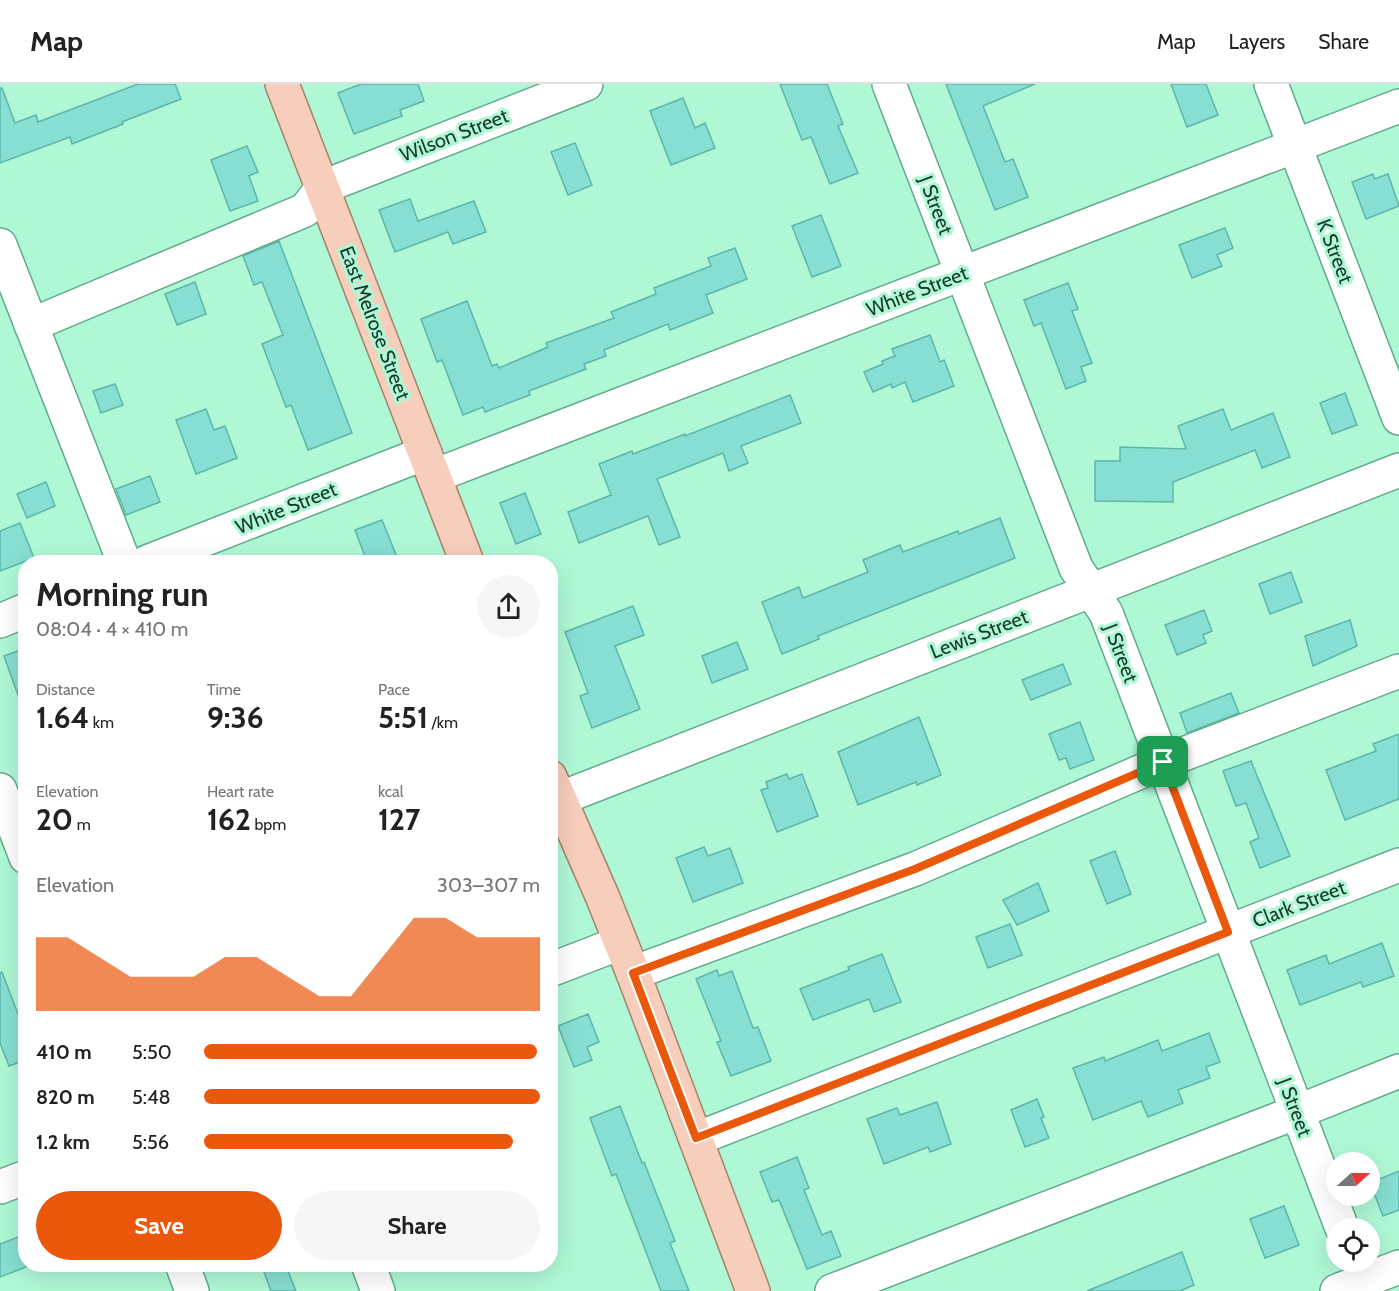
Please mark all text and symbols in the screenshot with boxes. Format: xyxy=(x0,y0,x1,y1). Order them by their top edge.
text: Map xyxy=(30,24,83,58)
text: Map xyxy=(1157,29,1196,54)
text: Layers xyxy=(1229,29,1285,54)
text: Share xyxy=(1318,29,1369,54)
street label: Wilson Street xyxy=(396,103,512,167)
street label: J Street xyxy=(914,171,958,238)
street label: K Street xyxy=(1312,215,1358,287)
street label: East Melrose Street xyxy=(335,243,415,403)
street label: White Street xyxy=(863,261,971,321)
street label: White Street xyxy=(232,477,340,539)
text: Morning run xyxy=(36,574,208,614)
button: share xyxy=(477,575,540,638)
street label: Lewis Street xyxy=(927,604,1032,664)
text: 08:04 · 4 × 410 m xyxy=(36,617,188,641)
street label: J Street xyxy=(1099,619,1143,686)
text: Distance xyxy=(36,680,95,699)
text: Time xyxy=(207,680,241,699)
text: Pace xyxy=(378,680,410,699)
text: 1.64 xyxy=(36,699,89,736)
text: 9:36 xyxy=(207,699,264,736)
text: 5:51 xyxy=(378,699,428,736)
text: km xyxy=(89,713,114,732)
text: /km xyxy=(428,713,458,732)
pin xyxy=(1137,736,1188,787)
icon: arrive xyxy=(1146,745,1179,778)
text: Elevation xyxy=(36,782,99,801)
text: Heart rate xyxy=(207,782,274,801)
text: kcal xyxy=(378,782,404,801)
text: 20 xyxy=(36,801,73,838)
text: 162 xyxy=(207,801,251,838)
text: 127 xyxy=(378,801,420,838)
text: m xyxy=(73,815,91,834)
text: bpm xyxy=(251,815,286,834)
text: Elevation xyxy=(36,873,114,897)
text: 303–307 m xyxy=(437,873,540,897)
street label: Clark Street xyxy=(1249,875,1349,933)
text: 410 m xyxy=(36,1040,92,1064)
text: 5:50 xyxy=(132,1040,172,1064)
street label: J Street xyxy=(1273,1073,1317,1140)
text: 820 m xyxy=(36,1085,95,1109)
text: 5:48 xyxy=(132,1085,171,1109)
text: 1.2 km xyxy=(36,1130,90,1154)
text: 5:56 xyxy=(132,1130,169,1154)
north arrow xyxy=(1326,1152,1380,1206)
map controls xyxy=(1326,1152,1380,1272)
button: Save xyxy=(36,1191,282,1260)
button: Share xyxy=(294,1191,540,1260)
button: locate xyxy=(1326,1218,1380,1272)

